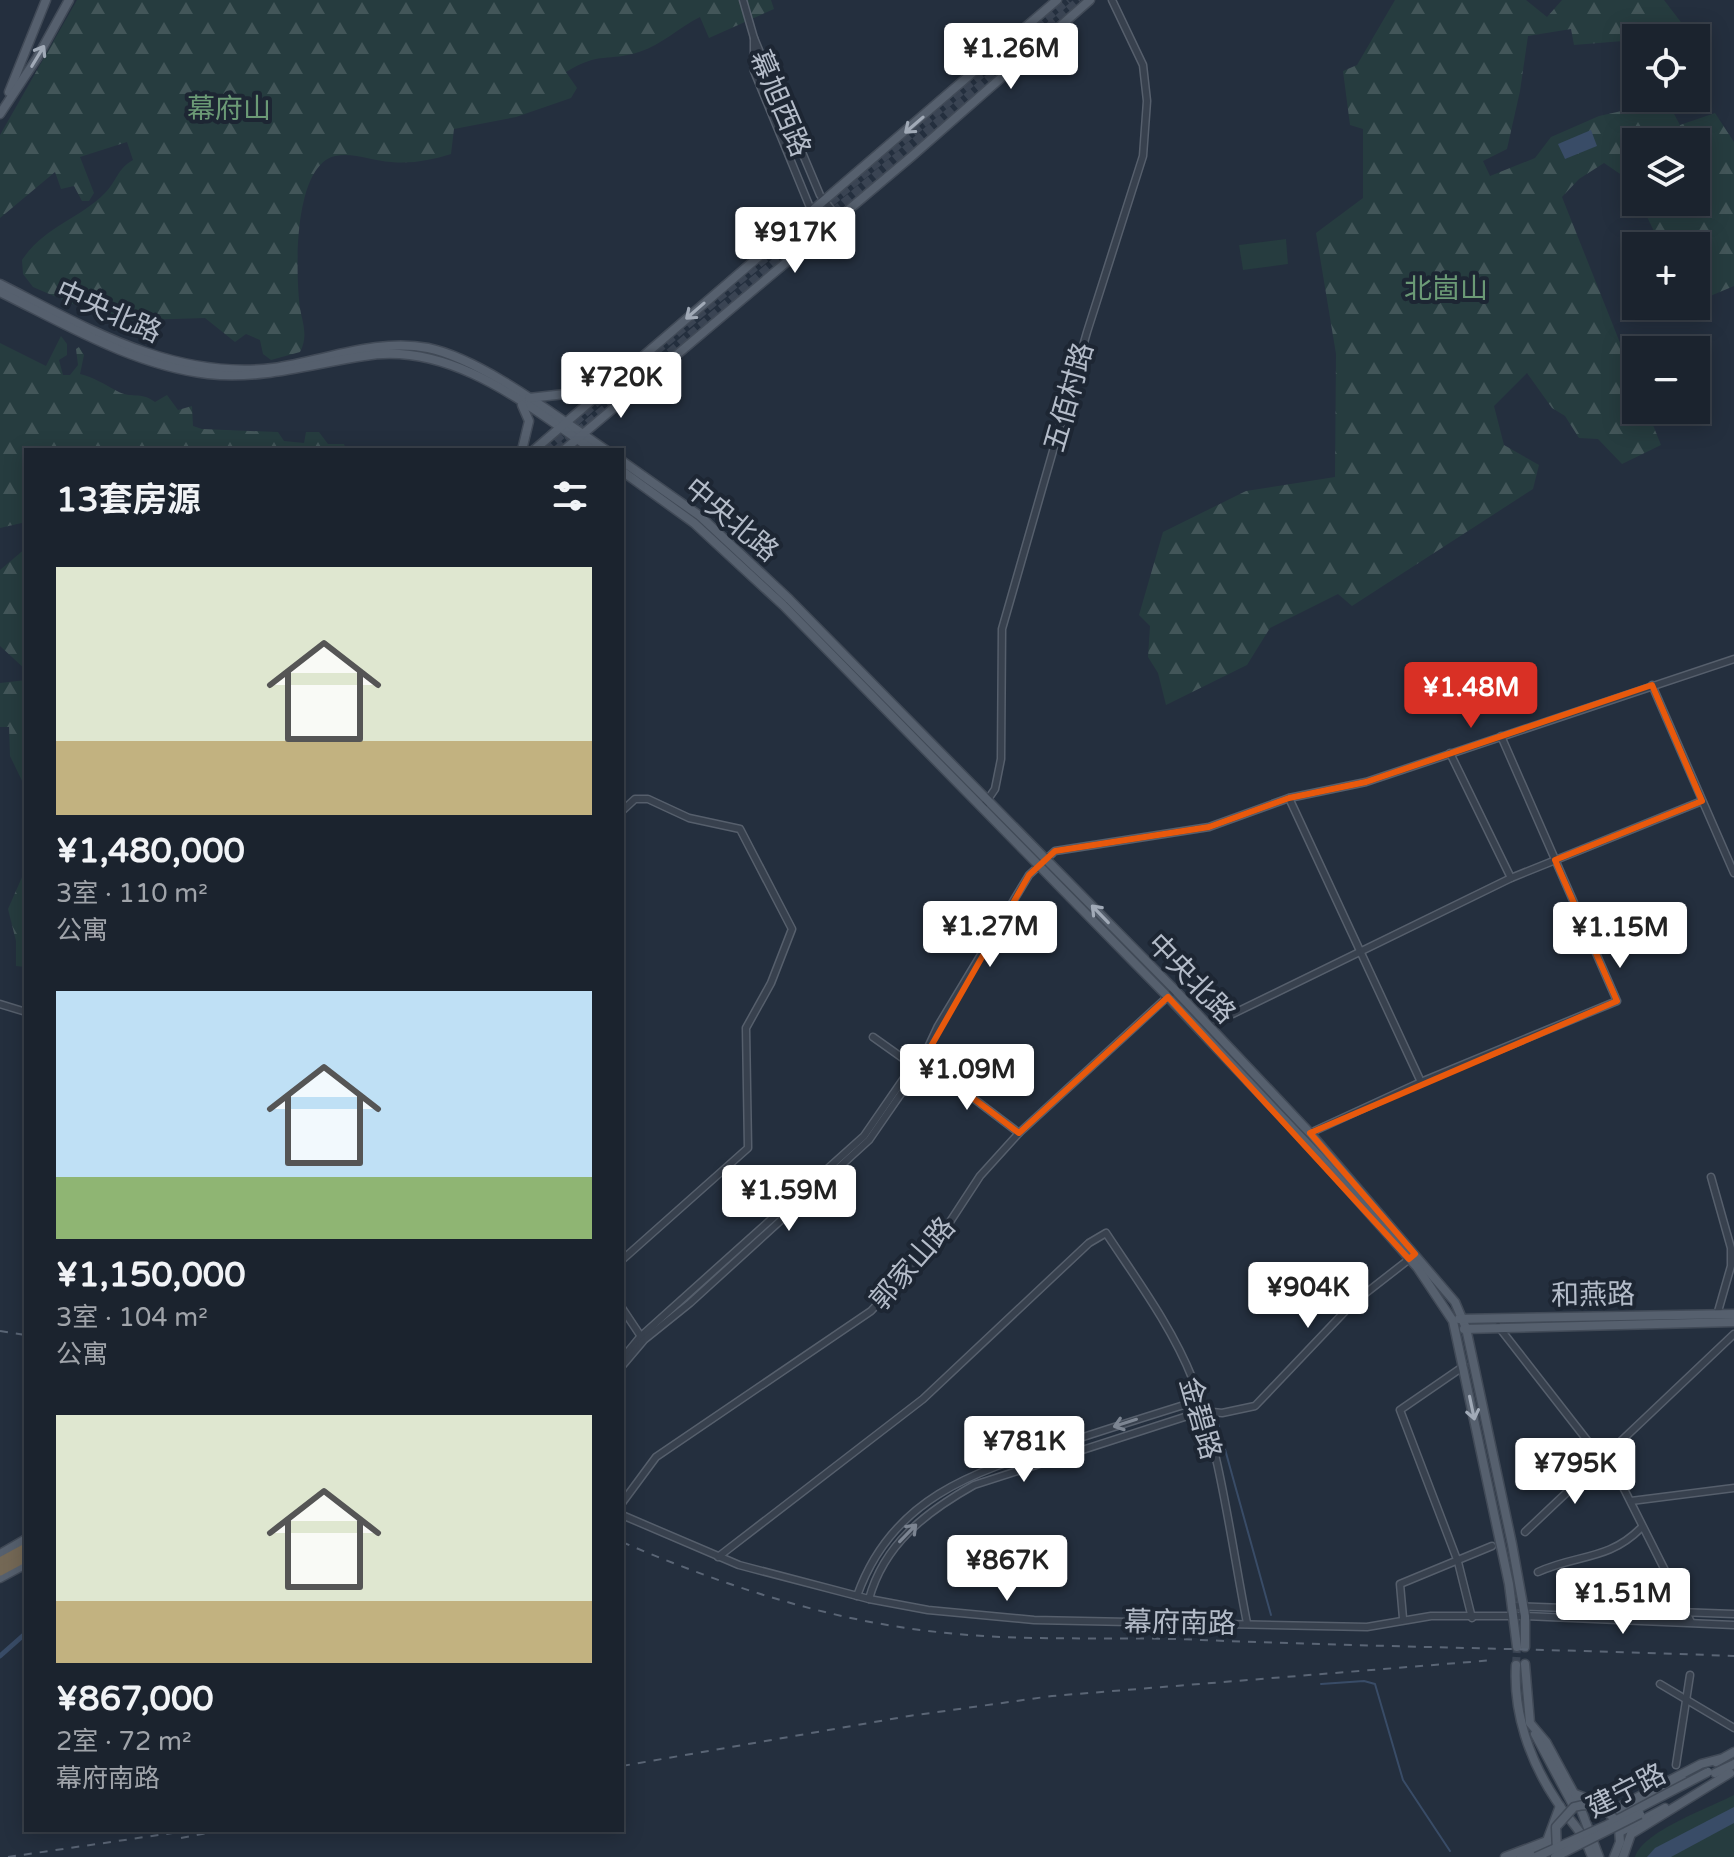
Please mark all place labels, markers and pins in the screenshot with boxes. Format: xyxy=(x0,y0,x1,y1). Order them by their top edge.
pin: ¥1.26M xyxy=(946,23,1076,91)
pin: ¥917K xyxy=(739,207,851,275)
pin: ¥720K xyxy=(565,352,677,420)
pin: ¥1.48M xyxy=(1406,662,1536,730)
pin: ¥1.27M xyxy=(925,901,1055,969)
pin: ¥1.15M xyxy=(1555,902,1685,970)
pin: ¥1.09M xyxy=(902,1044,1032,1112)
pin: ¥1.59M xyxy=(724,1165,854,1233)
pin: ¥904K xyxy=(1252,1262,1364,1330)
pin: ¥781K xyxy=(968,1416,1080,1484)
pin: ¥795K xyxy=(1519,1438,1631,1506)
pin: ¥867K xyxy=(951,1535,1063,1603)
pin: ¥1.51M xyxy=(1558,1568,1688,1636)

